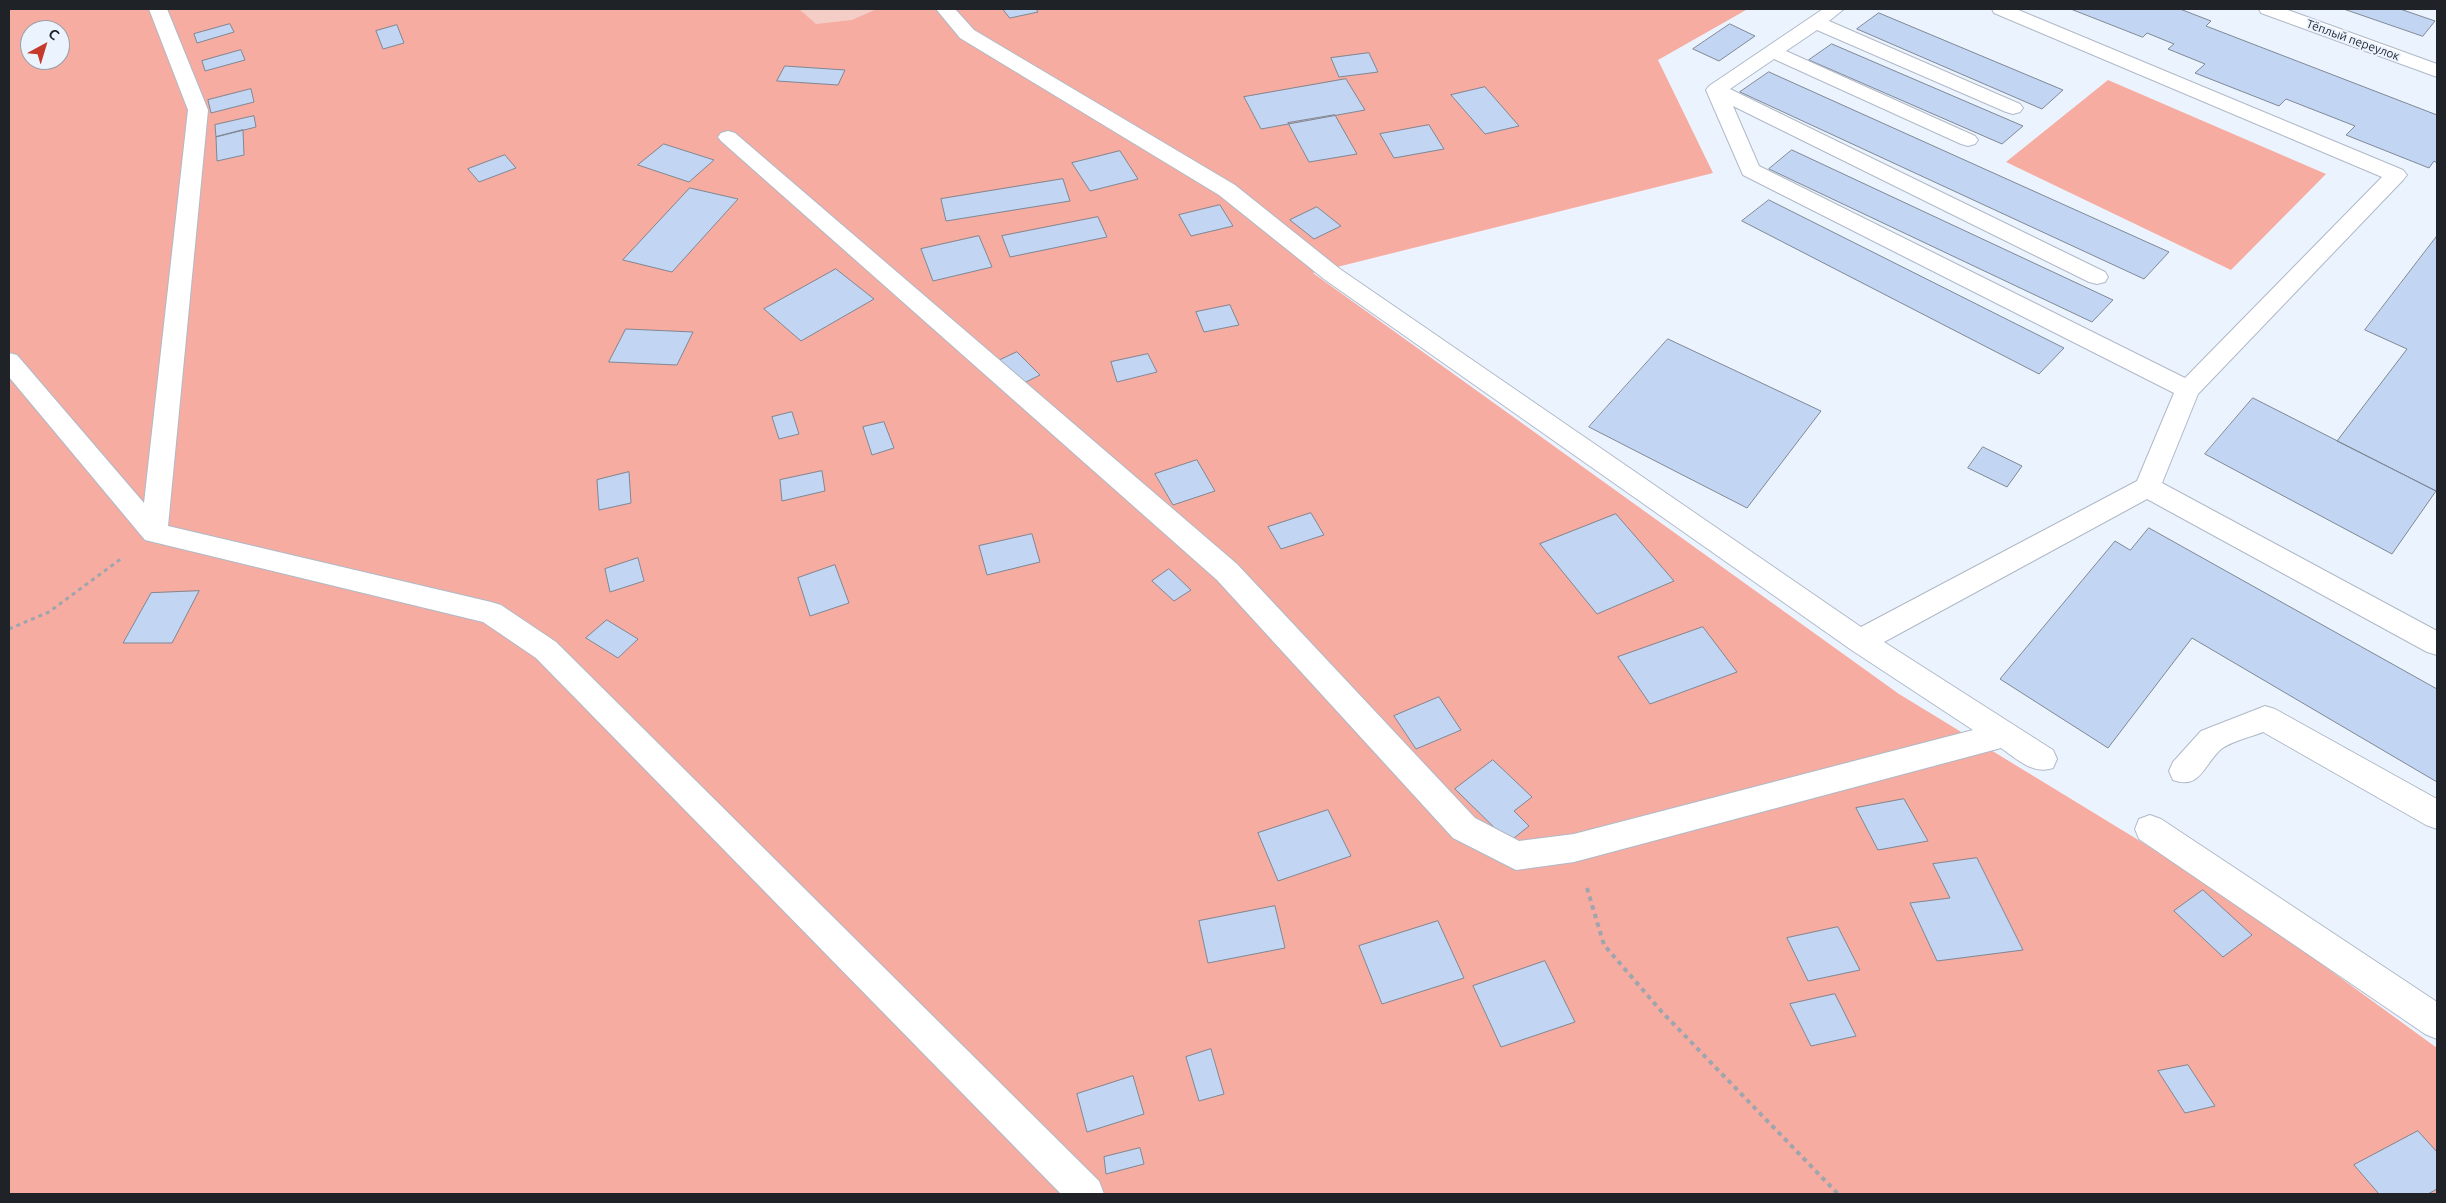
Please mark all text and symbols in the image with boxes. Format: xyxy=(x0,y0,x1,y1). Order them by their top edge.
street label: Тёплый переулок xyxy=(2304,16,2402,64)
north arrow xyxy=(20,20,70,70)
text: С xyxy=(45,25,62,43)

